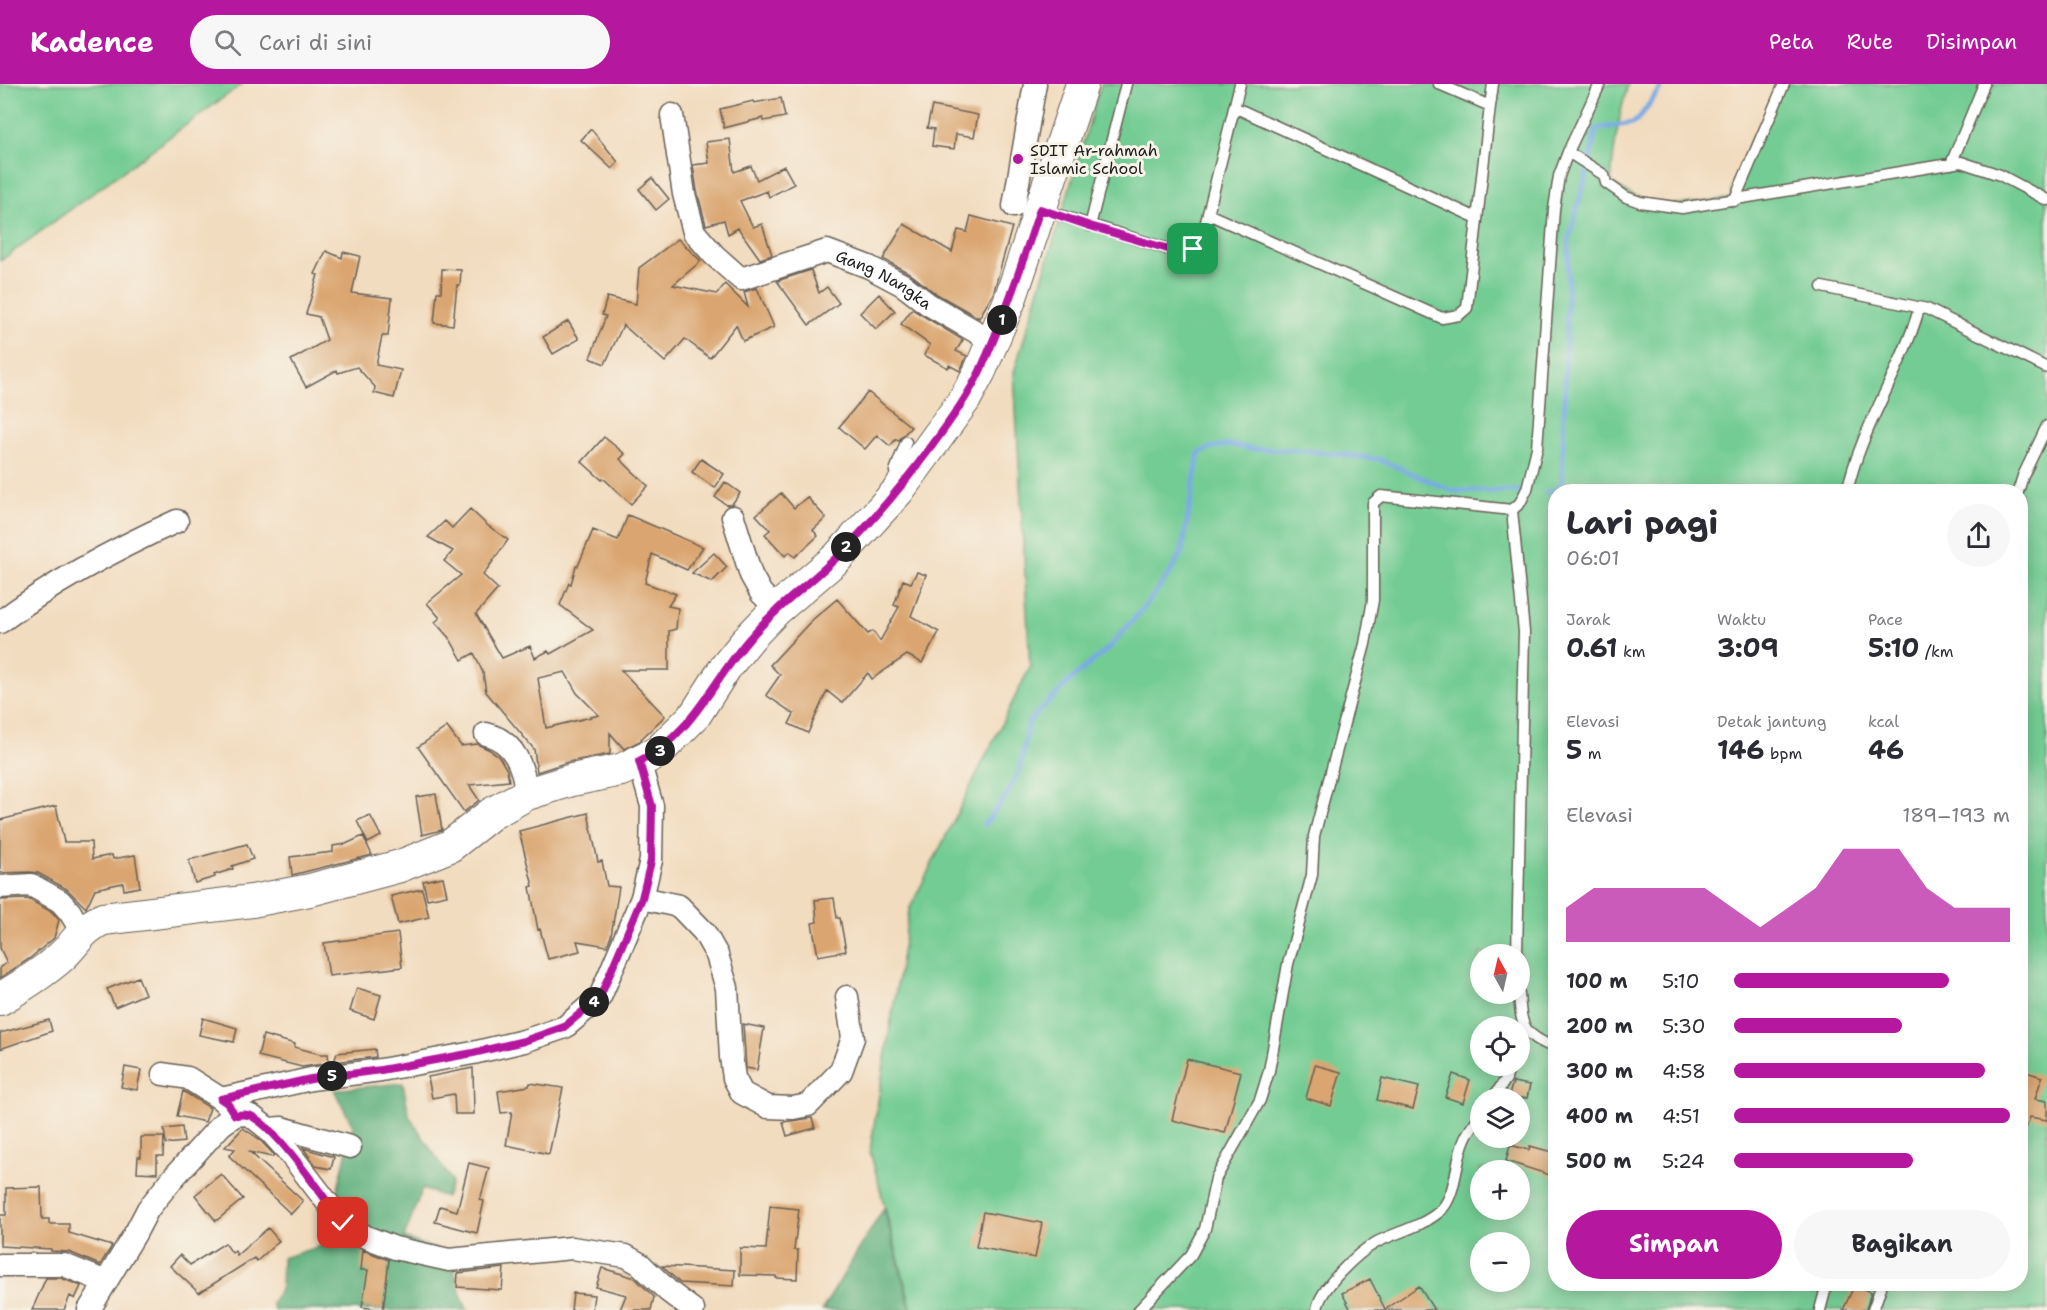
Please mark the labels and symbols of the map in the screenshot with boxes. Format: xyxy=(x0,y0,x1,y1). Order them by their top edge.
place label: SDIT Ar-rahmah Islamic School xyxy=(1030,140,1158,179)
marker: SDIT Ar-rahmah Islamic School xyxy=(1011,152,1025,166)
pin xyxy=(1167,223,1218,274)
street label: Gang Nangka xyxy=(833,245,936,314)
pin: 1 xyxy=(987,305,1017,335)
pin: 2 xyxy=(831,532,861,562)
pin: 3 xyxy=(645,736,675,766)
north arrow xyxy=(1470,944,1530,1004)
pin: 4 xyxy=(579,987,609,1017)
pin: 5 xyxy=(317,1061,347,1091)
pin xyxy=(317,1197,368,1248)

